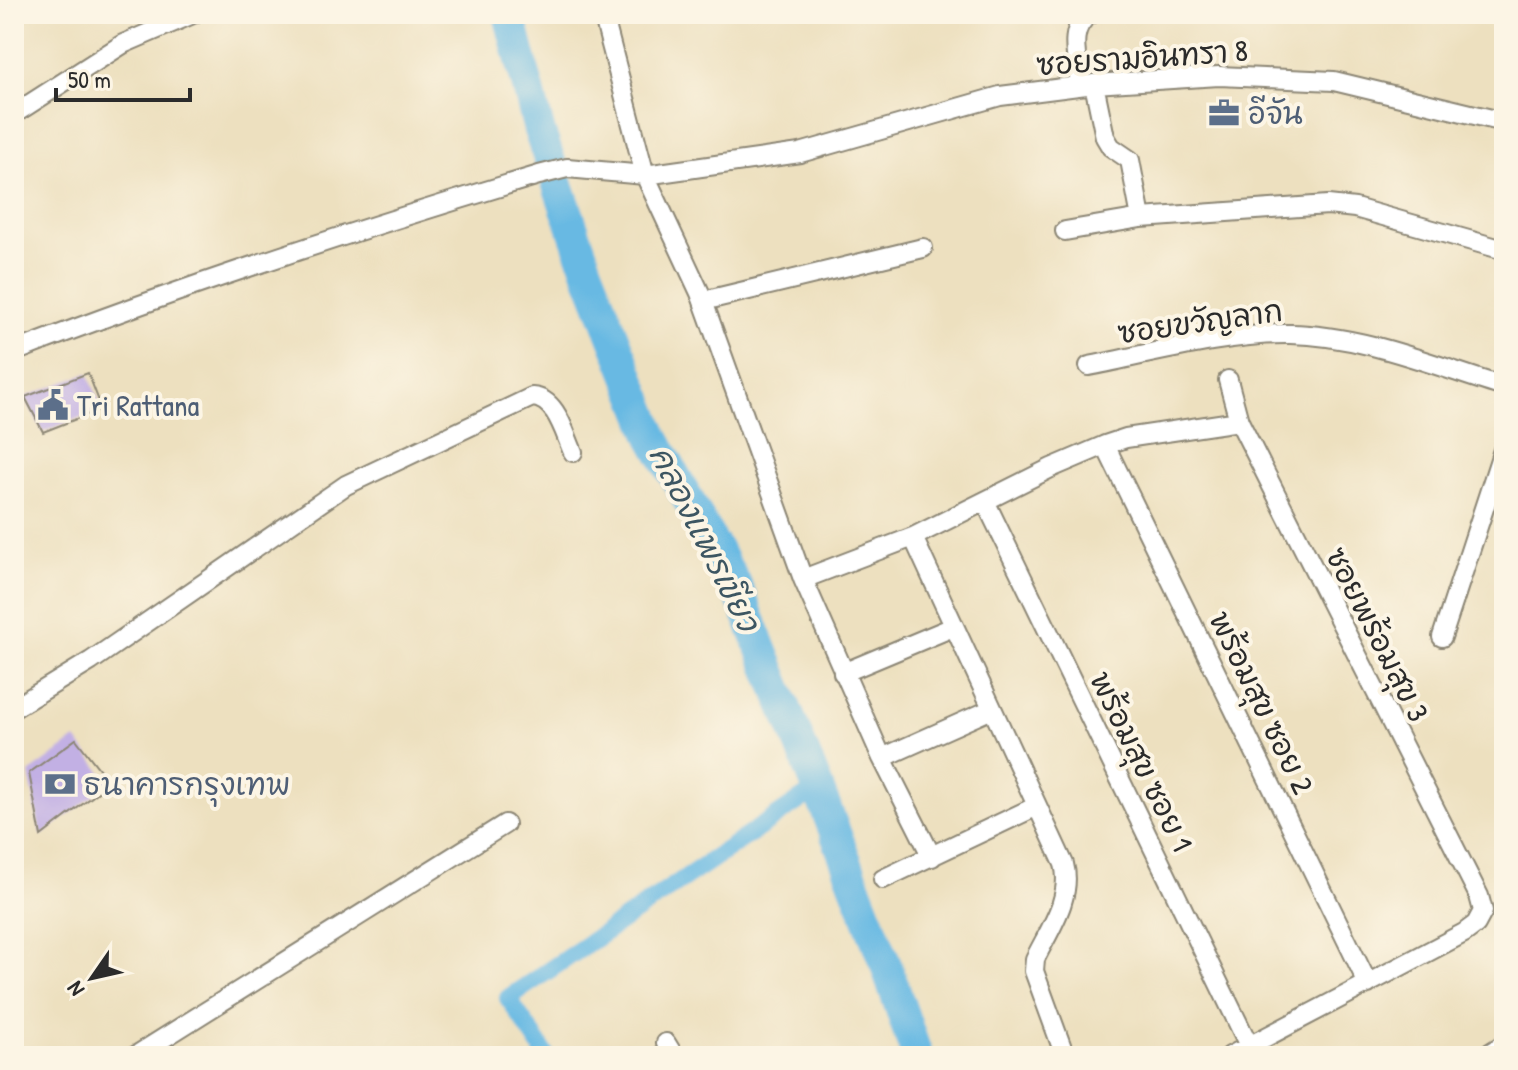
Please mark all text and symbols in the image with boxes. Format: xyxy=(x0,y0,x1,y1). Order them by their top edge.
street label: ซอยรามอินทรา 8 xyxy=(1035,30,1249,84)
scale bar xyxy=(56,52,190,102)
text: 50 m xyxy=(68,63,111,95)
place label: อีจัน xyxy=(1248,93,1303,133)
office icon: อีจัน xyxy=(1207,96,1241,130)
street label: ซอยขวัญลาก xyxy=(1115,290,1285,352)
place label: Tri Rattana xyxy=(77,385,200,425)
public building icon: Tri Rattana xyxy=(36,388,70,422)
water label: คลองแพรเขียว xyxy=(640,438,771,640)
street label: ซอยพร้อมสุข 3 xyxy=(1314,540,1439,729)
street label: พร้อมสุข ซอย 2 xyxy=(1198,604,1323,801)
street label: พร้อมสุข ซอย 1 xyxy=(1079,664,1203,859)
place label: ธนาคารกรุงเทพ xyxy=(84,764,290,807)
bank icon: ธนาคารกรุงเทพ xyxy=(43,767,77,801)
north arrow xyxy=(52,938,132,1018)
text: N xyxy=(60,976,91,1002)

